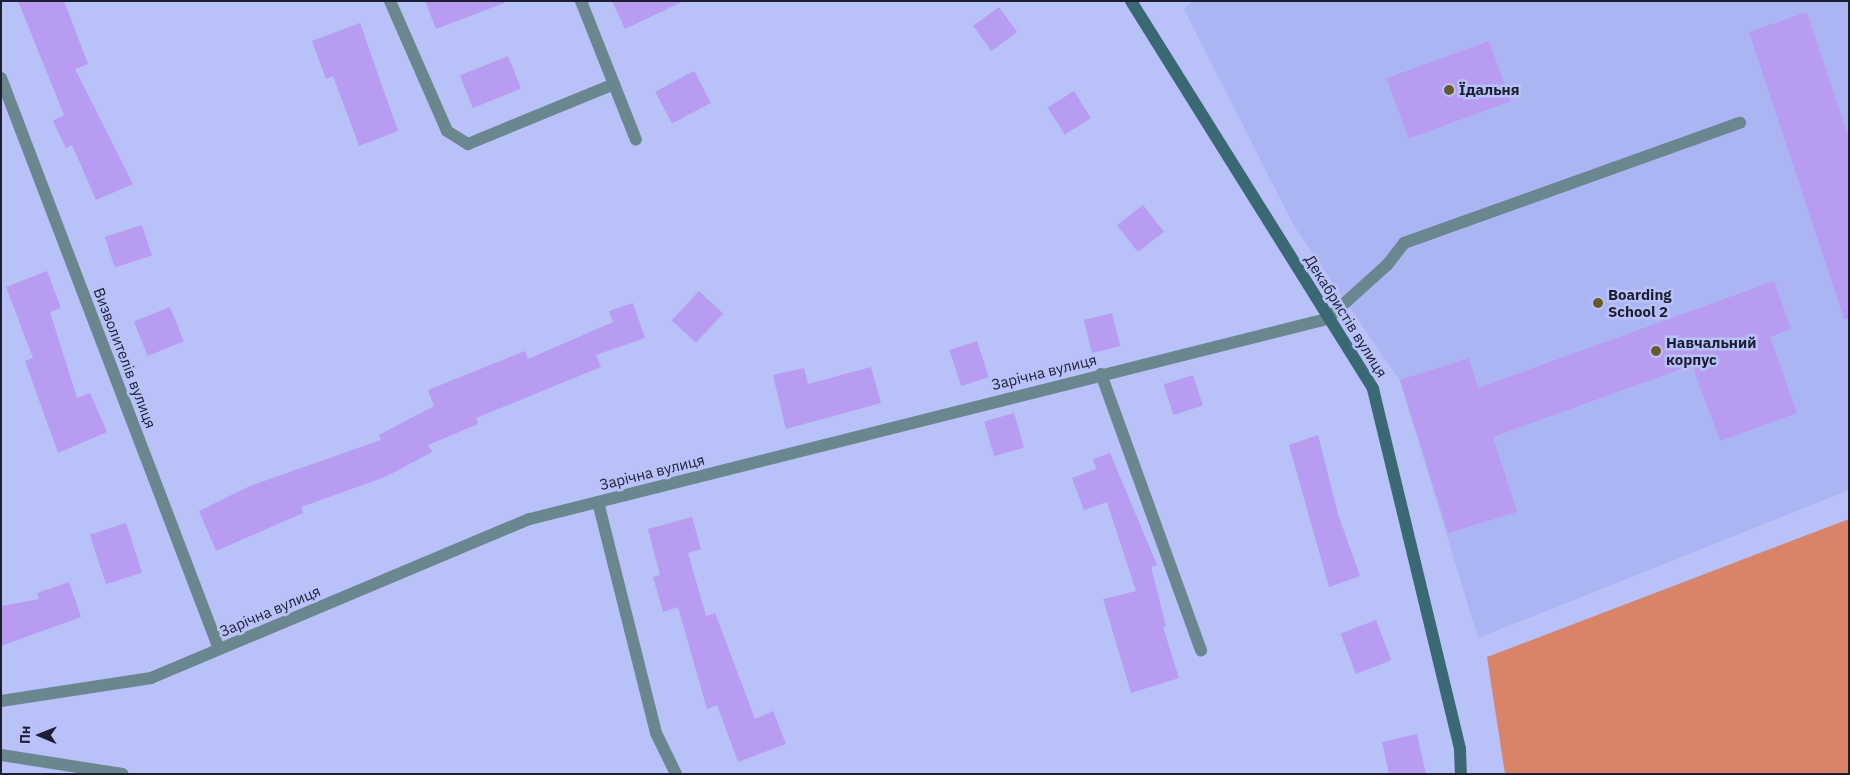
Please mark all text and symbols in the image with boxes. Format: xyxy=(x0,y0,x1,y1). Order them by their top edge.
place label: Їдальня xyxy=(1459,81,1520,99)
marker: Їдальня xyxy=(1443,84,1455,96)
street label: Декабристів вулиця xyxy=(1301,251,1391,381)
street label: Визволителів вулиця xyxy=(90,285,160,431)
place label: Boarding School 2 xyxy=(1608,285,1672,320)
marker: Boarding School 2 xyxy=(1592,297,1604,309)
place label: Навчальний корпус xyxy=(1666,333,1756,368)
marker: Навчальний корпус xyxy=(1650,345,1662,357)
street label: Зарічна вулиця xyxy=(990,350,1098,394)
street label: Зарічна вулиця xyxy=(598,450,706,494)
street label: Зарічна вулиця xyxy=(217,582,323,640)
north arrow xyxy=(15,710,65,760)
text: Пн xyxy=(16,725,34,744)

